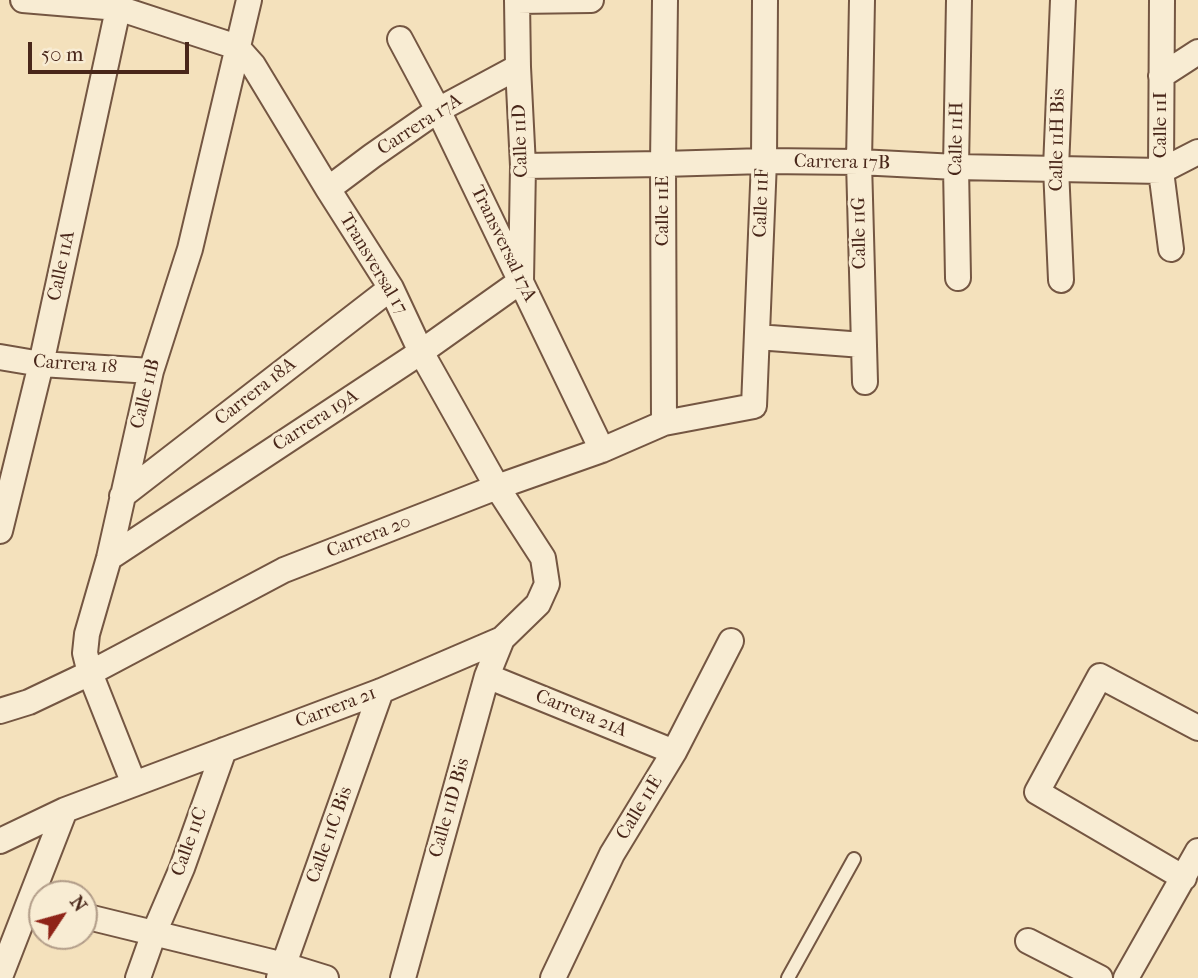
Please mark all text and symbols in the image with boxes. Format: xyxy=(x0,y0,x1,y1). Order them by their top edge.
scale bar xyxy=(32,28,192,72)
text: 50 m xyxy=(41,42,84,66)
street label: Calle 11H Bis xyxy=(1046,88,1070,192)
street label: Carrera 17A xyxy=(373,89,467,161)
street label: Calle 11I xyxy=(1150,92,1172,158)
street label: Calle 11H xyxy=(945,102,969,176)
street label: Calle 11D xyxy=(508,104,534,178)
street label: Carrera 17B xyxy=(794,151,890,175)
street label: Calle 11F xyxy=(749,168,775,238)
street label: Calle 11E xyxy=(652,176,674,246)
street label: Transversal 17A xyxy=(465,182,541,306)
street label: Calle 11G xyxy=(848,197,872,269)
street label: Transversal 17 xyxy=(334,209,412,319)
street label: Calle 11A xyxy=(43,229,81,303)
street label: Carrera 18 xyxy=(32,351,118,379)
street label: Carrera 18A xyxy=(211,353,301,431)
street label: Calle 11B xyxy=(126,357,166,431)
street label: Carrera 19A xyxy=(269,385,363,457)
street label: Carrera 20 xyxy=(324,511,414,563)
street label: Carrera 21 xyxy=(292,682,380,734)
street label: Carrera 21A xyxy=(532,685,630,743)
street label: Calle 11D Bis xyxy=(425,756,475,860)
street label: Calle 11E xyxy=(612,772,668,844)
street label: Calle 11C Bis xyxy=(302,784,358,886)
street label: Calle 11C xyxy=(167,804,213,880)
north arrow xyxy=(28,880,98,950)
text: N xyxy=(65,892,92,916)

